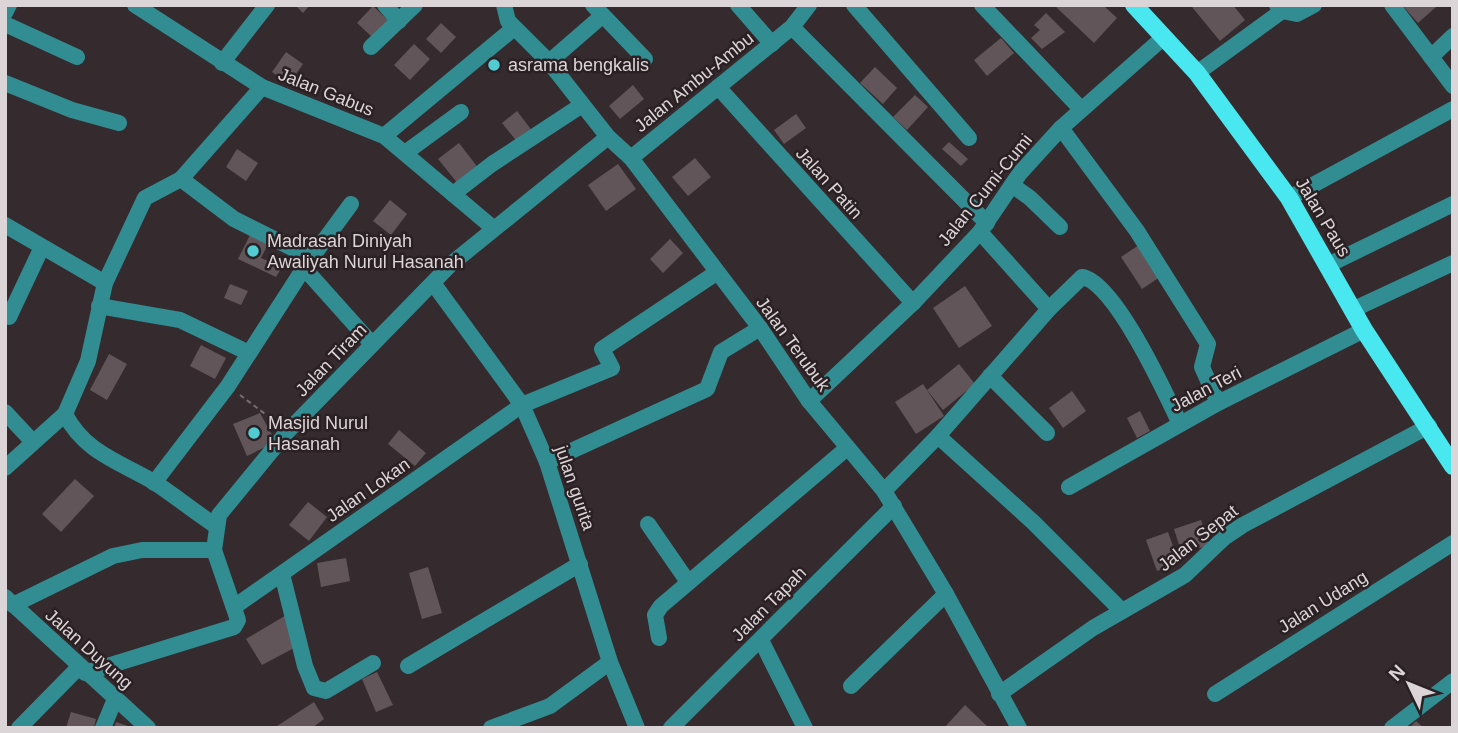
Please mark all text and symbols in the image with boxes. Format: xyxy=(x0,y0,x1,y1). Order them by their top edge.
street label: Jalan Ambu-Ambu xyxy=(631,28,757,136)
place label: asrama bengkalis xyxy=(508,55,649,75)
marker: asrama bengkalis xyxy=(486,57,502,73)
street label: Jalan Gabus xyxy=(275,64,377,120)
street label: Jalan Cumi-Cumi xyxy=(934,130,1036,250)
street label: Jalan Patin xyxy=(792,143,866,223)
street label: Jalan Paus xyxy=(1291,174,1355,260)
place label: Madrasah Diniyah Awaliyah Nurul Hasanah xyxy=(267,231,464,272)
marker: Madrasah Diniyah Awaliyah Nurul Hasanah xyxy=(245,243,261,259)
street label: Jalan Terubuk xyxy=(752,293,835,396)
street label: Jalan Tiram xyxy=(291,320,371,400)
street label: Jalan Teri xyxy=(1167,362,1245,416)
place label: Masjid Nurul Hasanah xyxy=(268,413,368,454)
marker: Masjid Nurul Hasanah xyxy=(246,425,262,441)
street label: julan gurita xyxy=(551,442,599,534)
street label: Jalan Lokan xyxy=(323,454,413,526)
street label: Jalan Sepat xyxy=(1154,501,1242,575)
street label: Jalan Tapah xyxy=(728,563,810,645)
street label: Jalan Udang xyxy=(1275,567,1371,637)
street label: Jalan Duyung xyxy=(41,605,137,693)
north arrow xyxy=(1374,649,1444,719)
text: N xyxy=(1385,661,1409,685)

